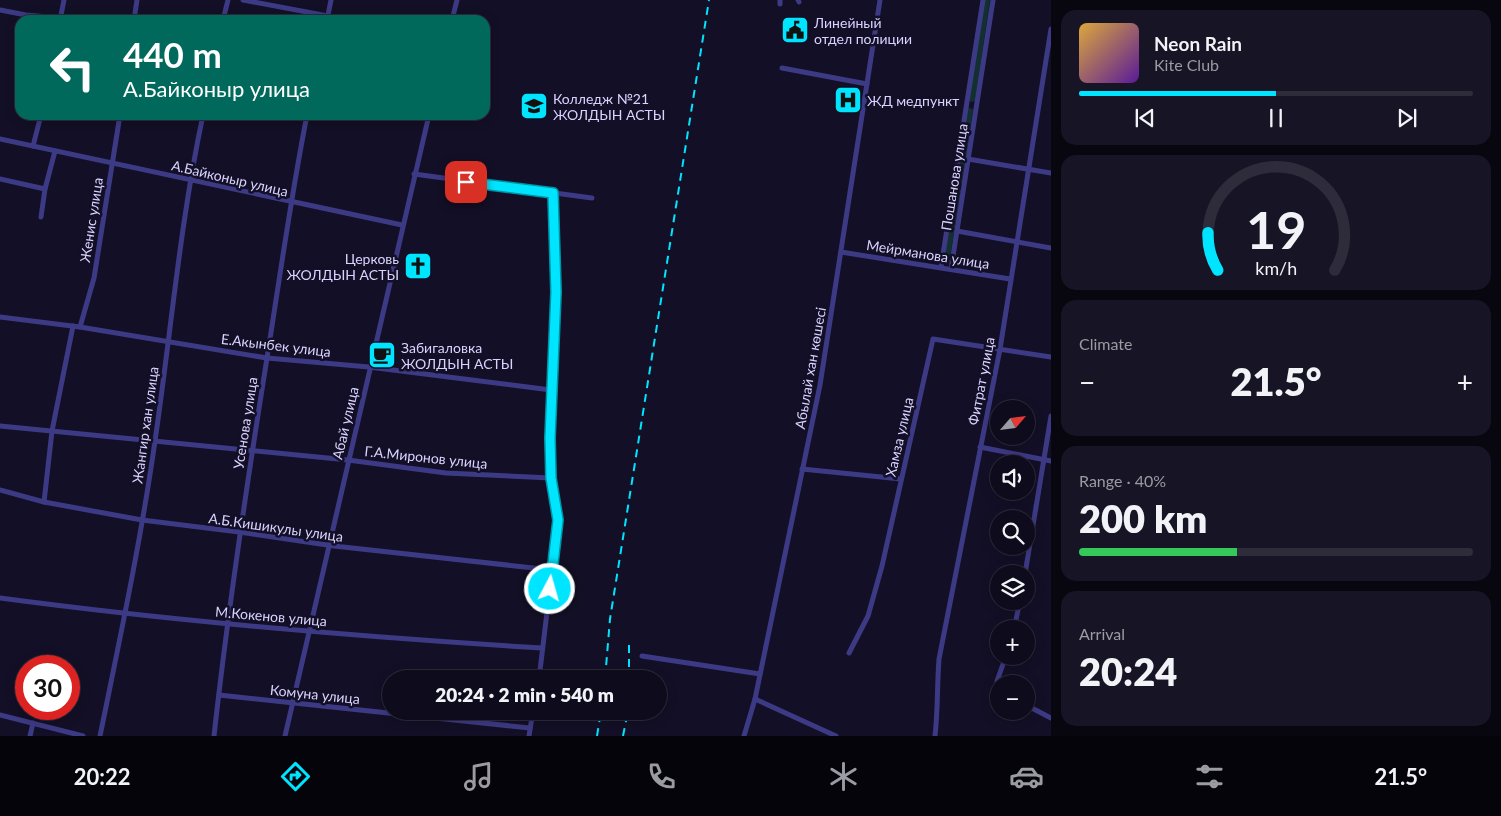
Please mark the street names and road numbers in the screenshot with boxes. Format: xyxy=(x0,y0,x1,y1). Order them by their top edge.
street label: Пошанова улица xyxy=(937,122,971,232)
street label: А.Байконыр улица xyxy=(170,156,290,200)
street label: Женис улица xyxy=(76,176,106,264)
street label: Мейрманова улица xyxy=(865,236,991,272)
street label: Абылай хан көшесі xyxy=(791,306,829,430)
street label: Е.Акынбек улица xyxy=(220,330,332,360)
street label: Фитрат улица xyxy=(964,335,998,427)
street label: Жангир хан улица xyxy=(128,365,162,485)
street label: Усенова улица xyxy=(229,376,261,470)
street label: Абай улица xyxy=(328,385,362,461)
street label: Хамза улица xyxy=(882,396,916,478)
street label: Г.А.Миронов улица xyxy=(364,442,488,472)
street label: А.Б.Кишикулы улица xyxy=(208,509,344,545)
street label: М.Кокенов улица xyxy=(214,603,328,629)
street label: Комуна улица xyxy=(269,681,361,707)

